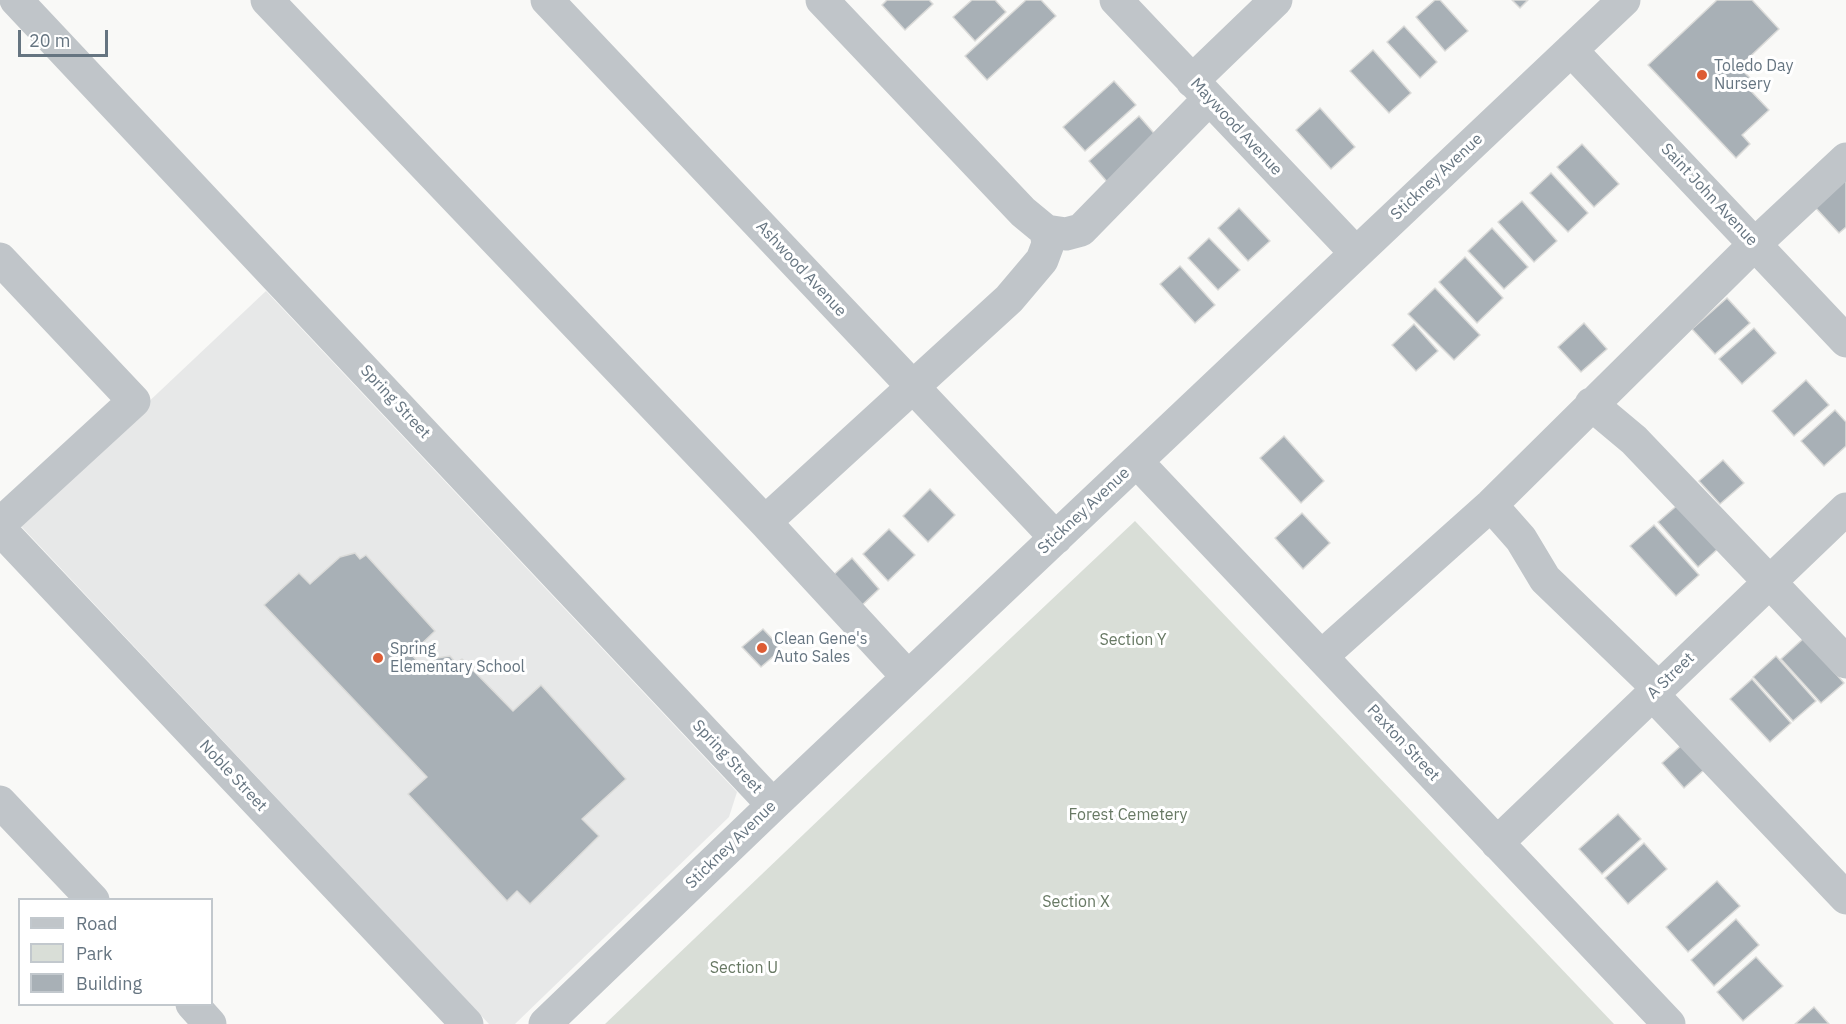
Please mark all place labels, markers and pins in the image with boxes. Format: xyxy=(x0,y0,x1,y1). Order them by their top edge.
place label: Toledo Day Nursery xyxy=(1714,56,1793,94)
marker: Toledo Day Nursery xyxy=(1695,68,1709,82)
place label: Clean Gene's Auto Sales xyxy=(774,629,868,667)
place label: Spring Elementary School xyxy=(390,639,525,677)
marker: Clean Gene's Auto Sales xyxy=(755,641,769,655)
marker: Spring Elementary School xyxy=(371,651,385,665)

